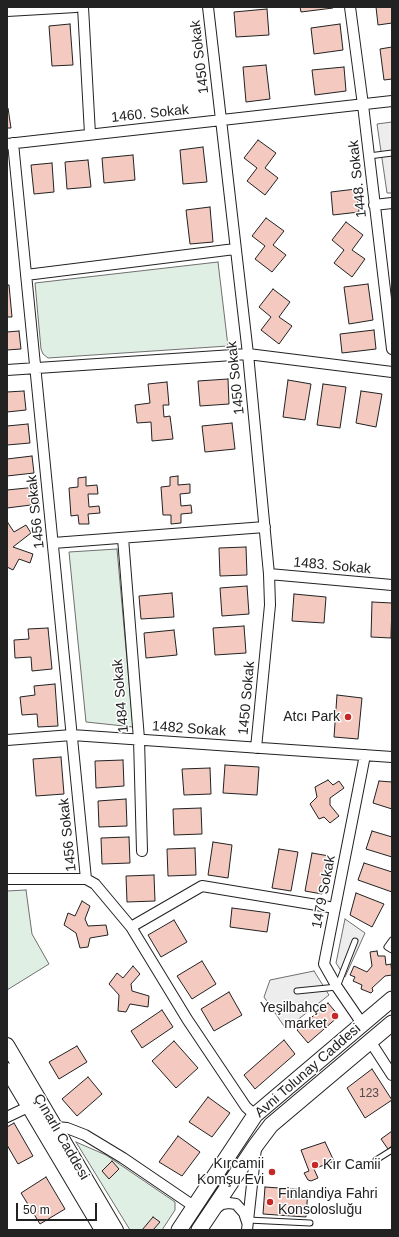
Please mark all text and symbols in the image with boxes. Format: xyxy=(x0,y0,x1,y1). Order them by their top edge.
street label: 1450 Sokak xyxy=(187,19,213,95)
street label: 1460. Sokak xyxy=(110,102,190,126)
street label: 1448. Sokak xyxy=(346,139,370,219)
street label: 1450 Sokak xyxy=(224,340,248,416)
street label: 1456 Sokak xyxy=(24,474,48,550)
street label: 1483. Sokak xyxy=(292,554,372,578)
street label: 1484 Sokak xyxy=(109,658,133,734)
street label: 1450 Sokak xyxy=(235,660,259,736)
place label: Atcı Park xyxy=(283,709,340,725)
marker: Atcı Park xyxy=(343,712,353,722)
street label: 1482 Sokak xyxy=(152,718,226,740)
street label: 1456 Sokak xyxy=(56,797,80,873)
street label: 1479 Sokak xyxy=(309,854,339,930)
place label: Yeşilbahçe market xyxy=(260,1000,327,1032)
marker: Yeşilbahçe market xyxy=(330,1011,340,1021)
street label: Avni Tolunay Caddesi xyxy=(252,1021,364,1121)
house number: 123 xyxy=(359,1087,379,1101)
street label: Çınarlı Caddesi xyxy=(30,1091,92,1183)
place label: Kırcamii Komşu Evi xyxy=(197,1156,264,1188)
place label: Kır Camii xyxy=(323,1157,381,1173)
marker: Kır Camii xyxy=(310,1160,320,1170)
marker: Kırcamii Komşu Evi xyxy=(267,1167,277,1177)
place label: Finlandiya Fahri Konsolosluğu xyxy=(278,1186,378,1218)
scale bar xyxy=(18,1195,99,1221)
marker: Finlandiya Fahri Konsolosluğu xyxy=(265,1197,275,1207)
text: 50 m xyxy=(23,1203,50,1217)

